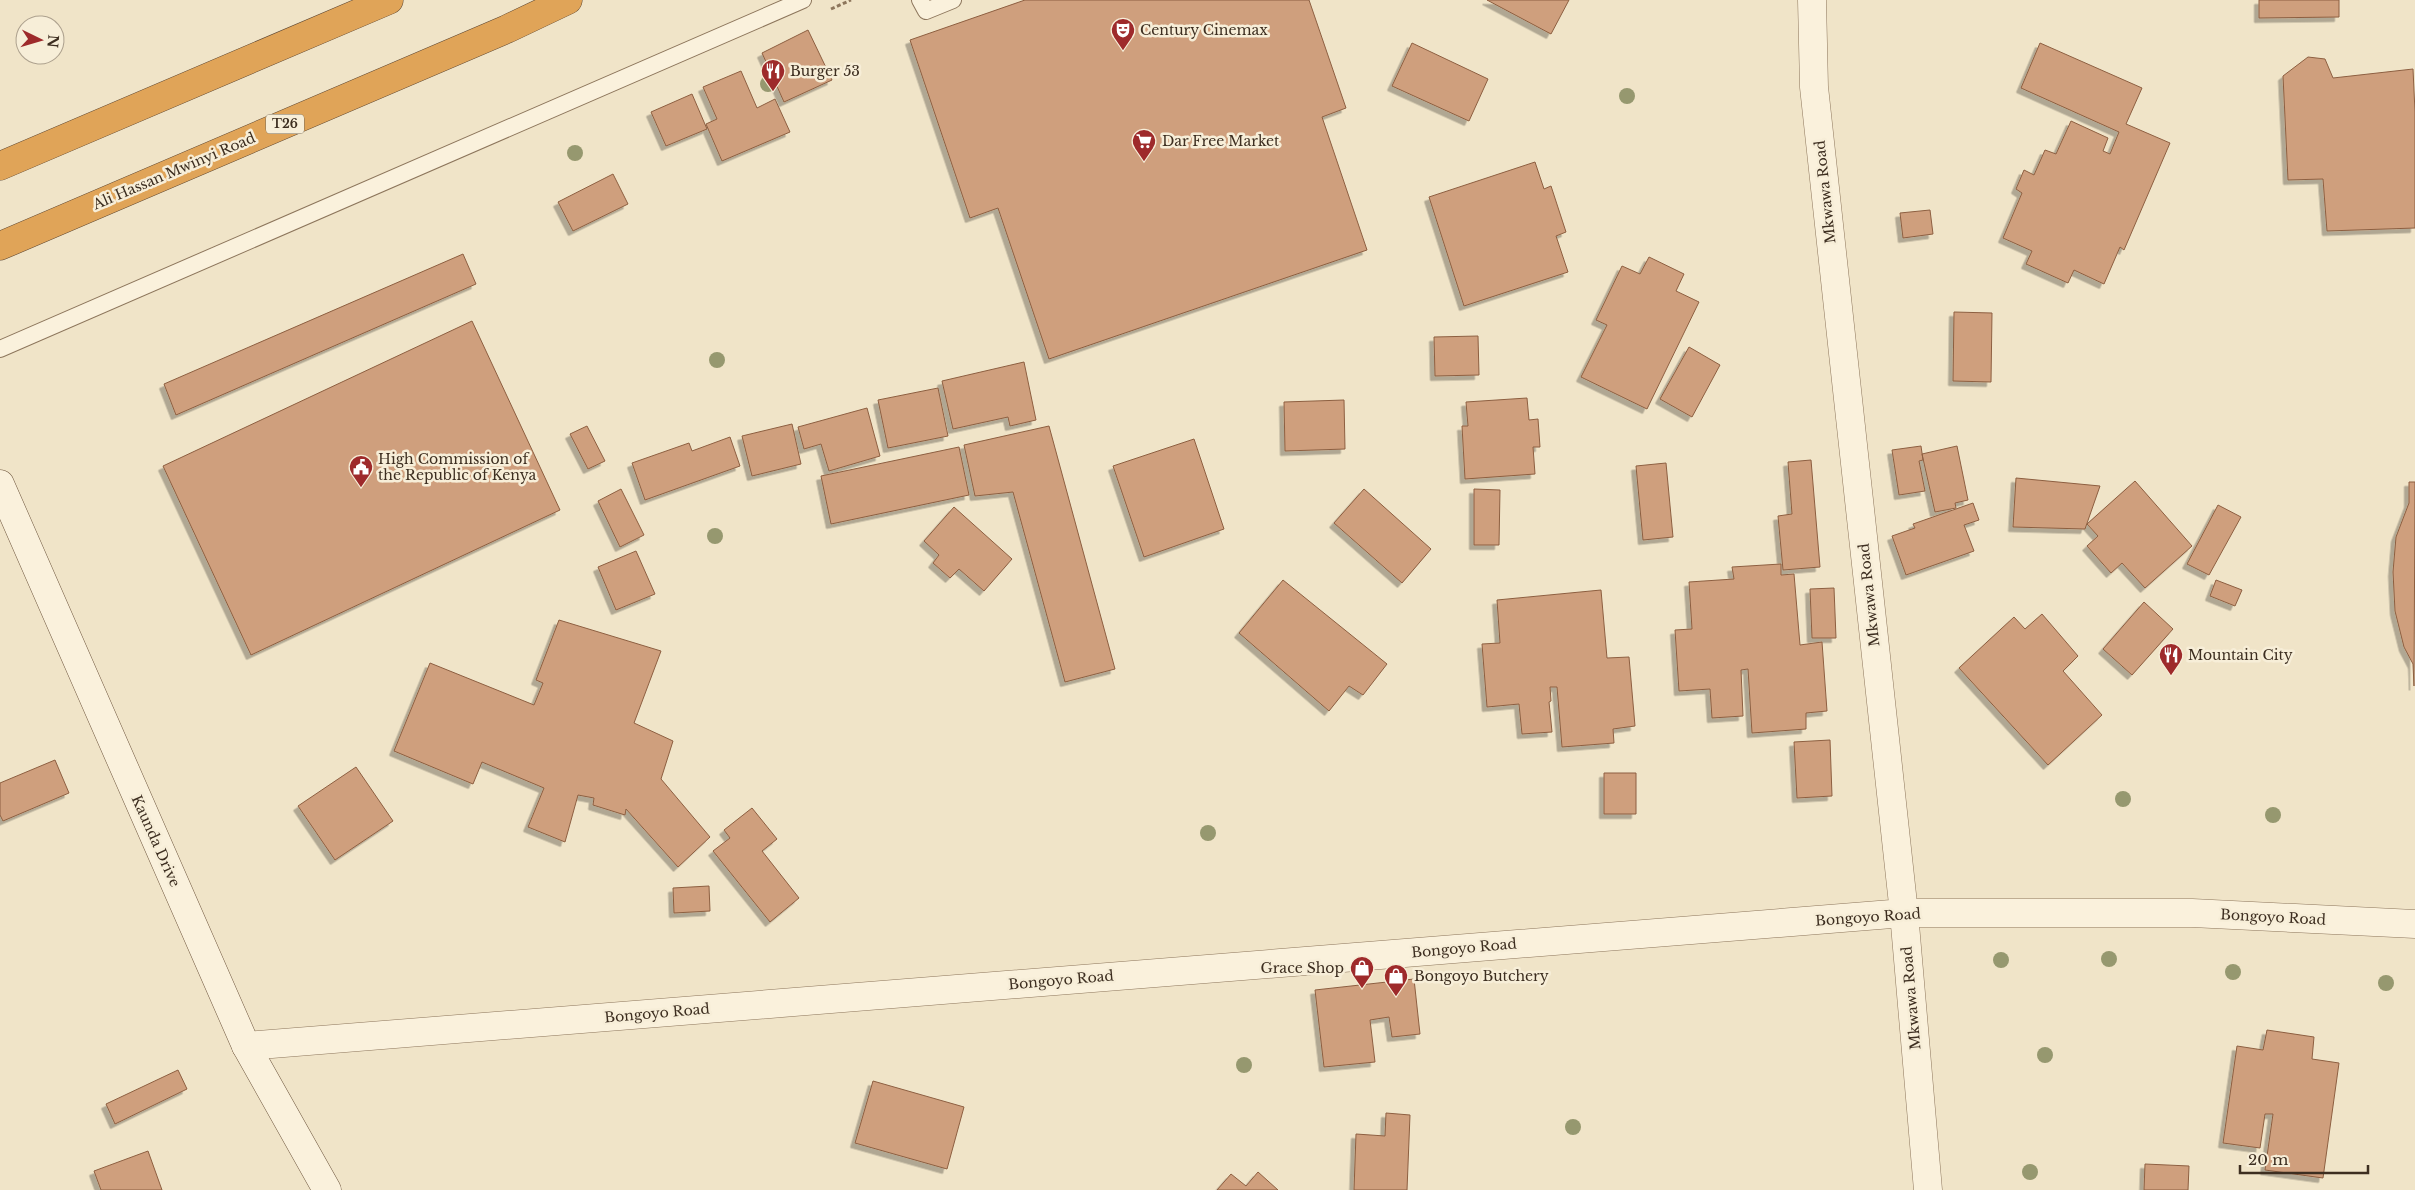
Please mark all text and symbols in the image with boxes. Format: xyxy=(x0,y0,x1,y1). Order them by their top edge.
north arrow xyxy=(15,15,65,65)
theatre icon: Century Cinemax xyxy=(1110,17,1136,51)
place label: Century Cinemax xyxy=(1140,21,1268,39)
text: N xyxy=(43,34,62,48)
restaurant icon: Burger 53 xyxy=(760,58,786,92)
place label: Burger 53 xyxy=(790,62,860,80)
road number: T26 xyxy=(266,115,304,134)
street label: Ali Hassan Mwinyi Road xyxy=(89,128,259,214)
supermarket icon: Dar Free Market xyxy=(1131,128,1157,162)
place label: Dar Free Market xyxy=(1162,132,1280,150)
street label: Mkwawa Road xyxy=(1811,139,1839,245)
place label: High Commission of the Republic of Kenya xyxy=(378,450,537,484)
public building icon: High Commission of the Republic of Kenya xyxy=(348,454,374,488)
street label: Mkwawa Road xyxy=(1855,542,1883,648)
restaurant icon: Mountain City xyxy=(2158,642,2184,676)
place label: Mountain City xyxy=(2188,646,2293,664)
street label: Kaunda Drive xyxy=(128,792,184,890)
street label: Bongoyo Road xyxy=(1815,904,1922,930)
street label: Bongoyo Road xyxy=(2220,905,2327,929)
street label: Bongoyo Road xyxy=(1411,934,1518,962)
street label: Mkwawa Road xyxy=(1897,945,1924,1050)
shop icon: Grace Shop xyxy=(1349,955,1375,989)
place label: Grace Shop xyxy=(1261,959,1344,977)
shop icon: Bongoyo Butchery xyxy=(1383,963,1409,997)
street label: Bongoyo Road xyxy=(1008,966,1115,994)
place label: Bongoyo Butchery xyxy=(1414,967,1549,985)
street label: Bongoyo Road xyxy=(604,999,711,1027)
scale bar xyxy=(2240,1142,2368,1174)
text: 20 m xyxy=(2248,1150,2288,1169)

